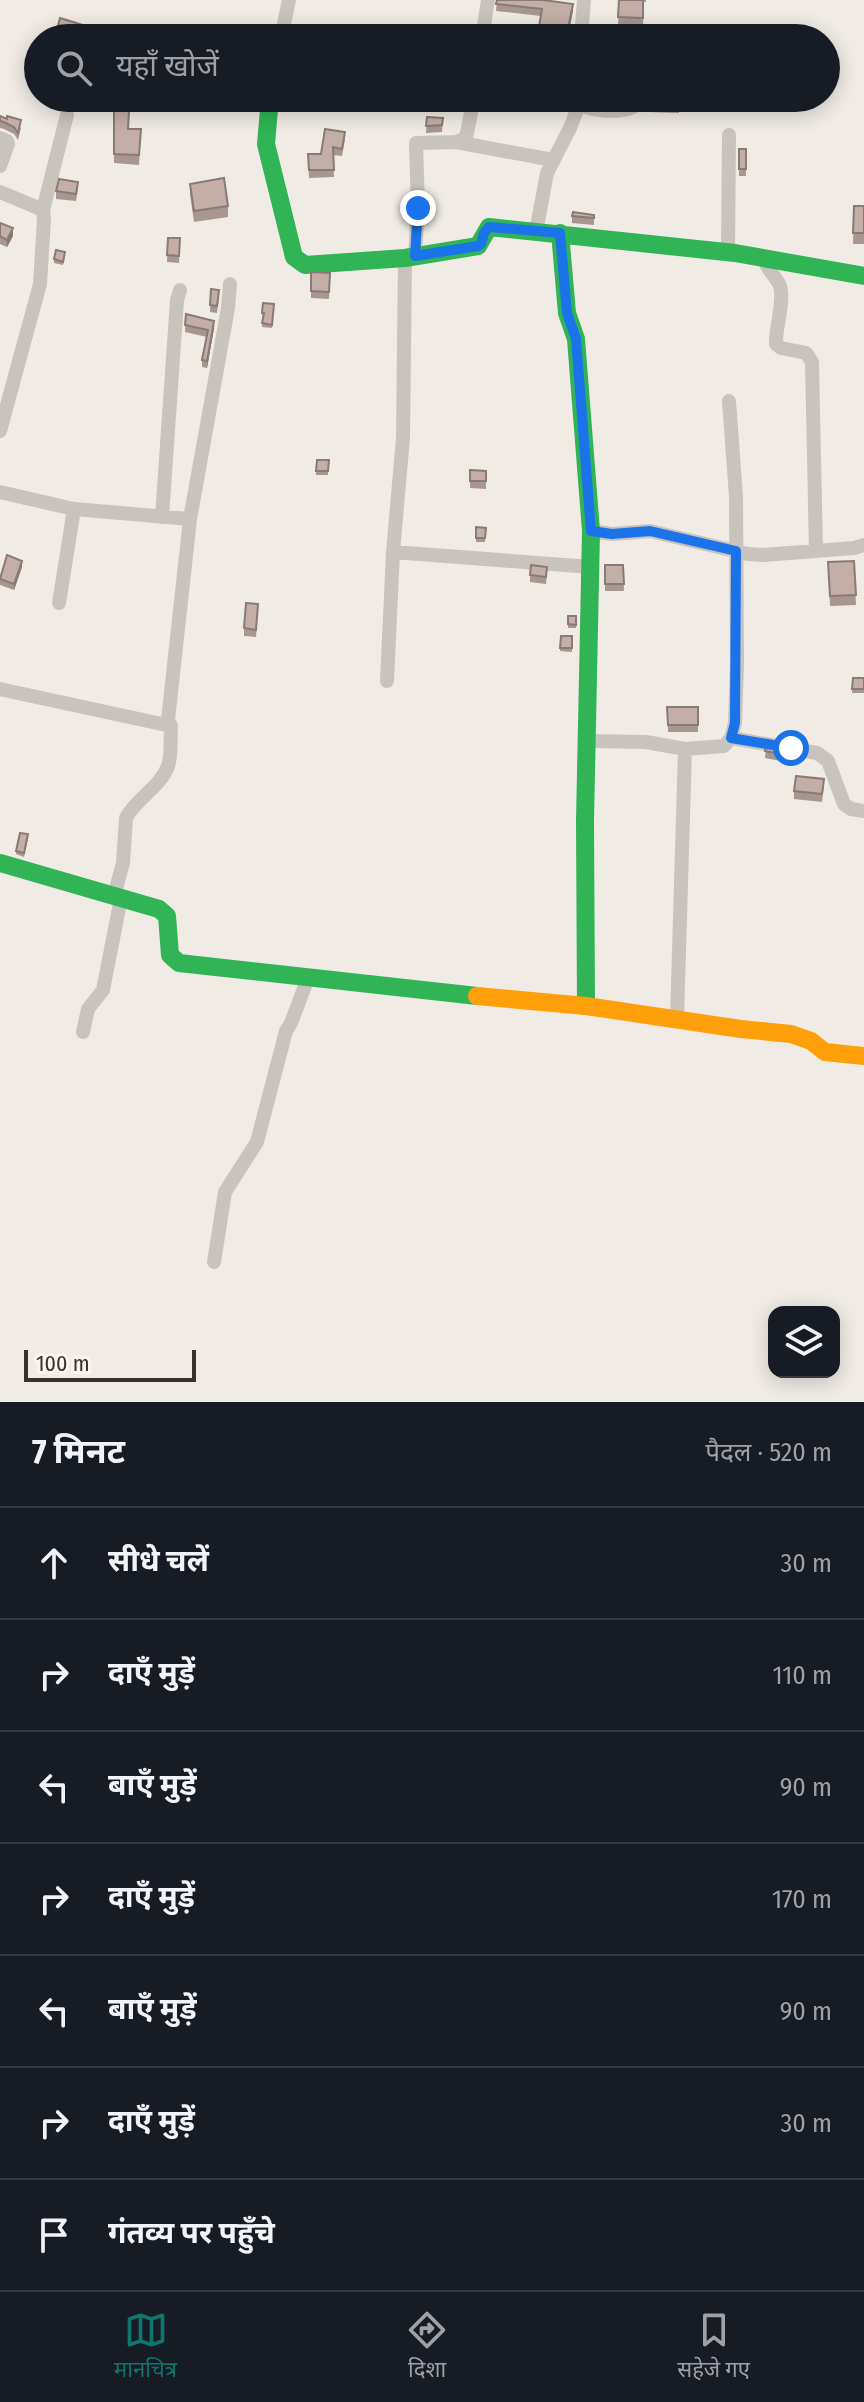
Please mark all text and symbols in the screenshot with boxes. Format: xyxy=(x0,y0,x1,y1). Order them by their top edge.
search box xyxy=(24,24,840,112)
icon: search xyxy=(52,46,96,90)
text: यहाँ खोजें xyxy=(116,48,219,84)
route end xyxy=(400,190,436,226)
route start xyxy=(773,730,809,766)
map controls xyxy=(768,1306,840,1378)
button: layers xyxy=(768,1306,840,1378)
scale bar xyxy=(24,1346,196,1382)
text: 100 m xyxy=(36,1350,90,1377)
text: 7 मिनट xyxy=(32,1431,125,1472)
text: पैदल · 520 m xyxy=(705,1437,832,1468)
icon: ahead xyxy=(32,1541,76,1585)
text: सीधे चलें xyxy=(108,1543,209,1579)
text: 30 m xyxy=(781,1548,832,1579)
icon: right xyxy=(32,1653,76,1697)
text: दाएँ मुड़ें xyxy=(108,1655,195,1691)
text: 110 m xyxy=(772,1660,832,1691)
icon: left xyxy=(32,1765,76,1809)
text: बाएँ मुड़ें xyxy=(108,1767,197,1803)
text: 90 m xyxy=(780,1772,832,1803)
icon: right xyxy=(32,1877,76,1921)
text: दाएँ मुड़ें xyxy=(108,1879,195,1915)
text: 170 m xyxy=(772,1884,832,1915)
icon: left xyxy=(32,1989,76,2033)
text: बाएँ मुड़ें xyxy=(108,1991,197,2027)
text: 90 m xyxy=(780,1996,832,2027)
icon: right xyxy=(32,2101,76,2145)
text: दाएँ मुड़ें xyxy=(108,2103,195,2139)
text: 30 m xyxy=(781,2108,832,2139)
icon: arrive xyxy=(32,2213,76,2257)
text: गंतव्य पर पहुँचे xyxy=(108,2215,275,2251)
tab: मानचित्र xyxy=(114,2308,177,2386)
tab: दिशा xyxy=(405,2308,449,2386)
tab: सहेजे गए xyxy=(677,2308,750,2386)

